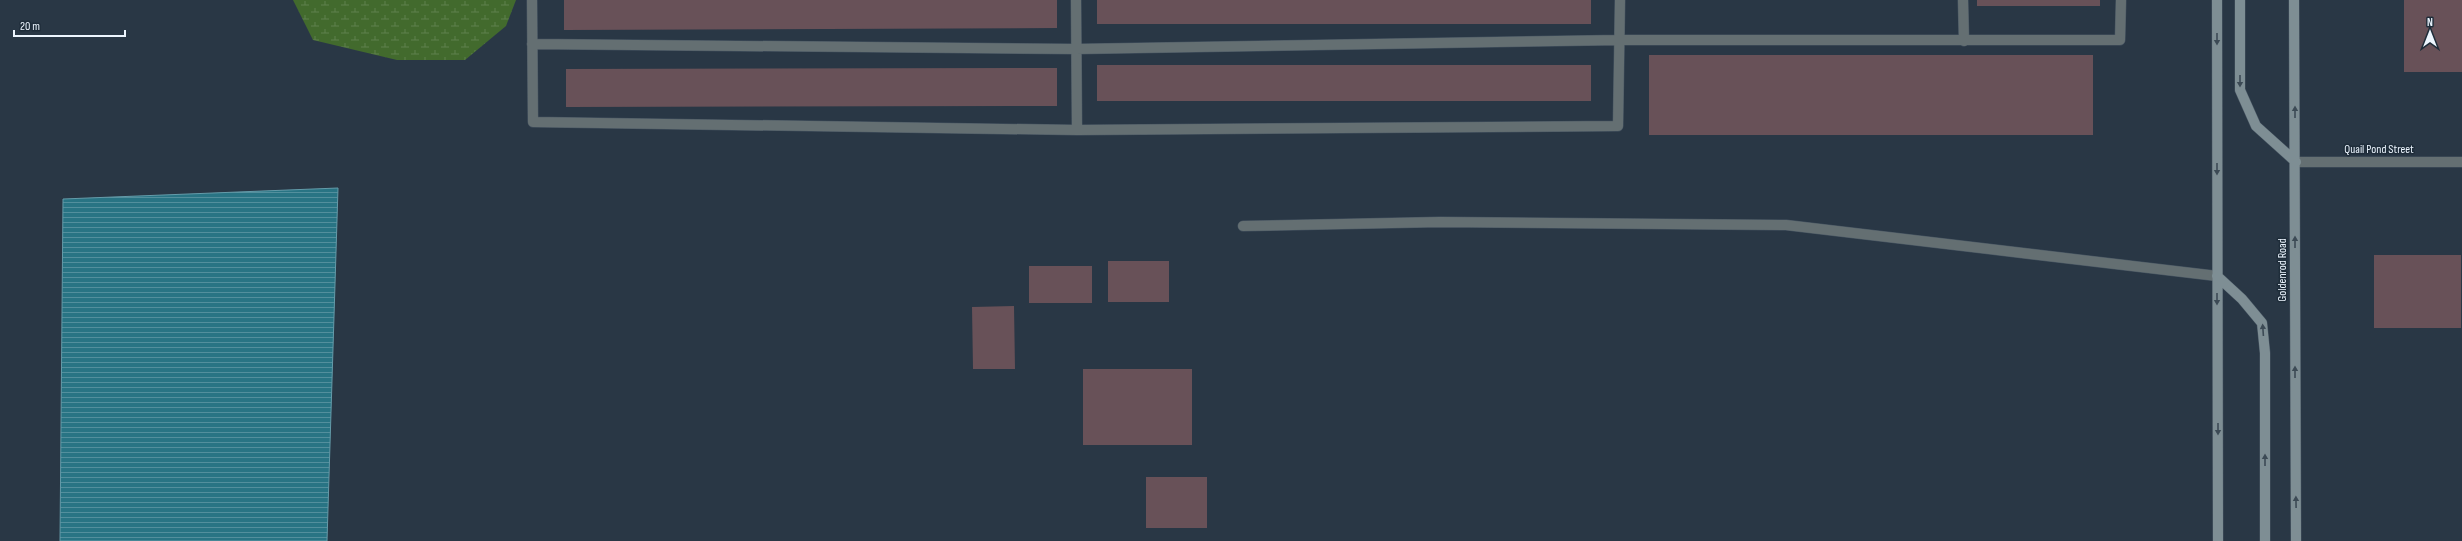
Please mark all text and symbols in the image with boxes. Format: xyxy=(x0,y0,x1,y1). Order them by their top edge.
scale bar xyxy=(14,12,125,38)
north arrow xyxy=(2410,12,2450,52)
text: N xyxy=(2427,16,2433,29)
text: 20 m xyxy=(20,19,40,34)
one-way arrow xyxy=(2214,33,2220,46)
one-way arrow xyxy=(2237,75,2243,88)
one-way arrow xyxy=(2292,105,2298,118)
street label: Quail Pond Street xyxy=(2344,142,2414,157)
one-way arrow xyxy=(2214,163,2220,176)
one-way arrow xyxy=(2292,235,2298,248)
street label: Goldenrod Road xyxy=(2275,238,2290,302)
one-way arrow xyxy=(2214,293,2220,306)
one-way arrow xyxy=(2259,324,2266,336)
one-way arrow xyxy=(2292,365,2298,378)
one-way arrow xyxy=(2215,423,2221,436)
one-way arrow xyxy=(2262,453,2268,466)
one-way arrow xyxy=(2293,495,2299,508)

